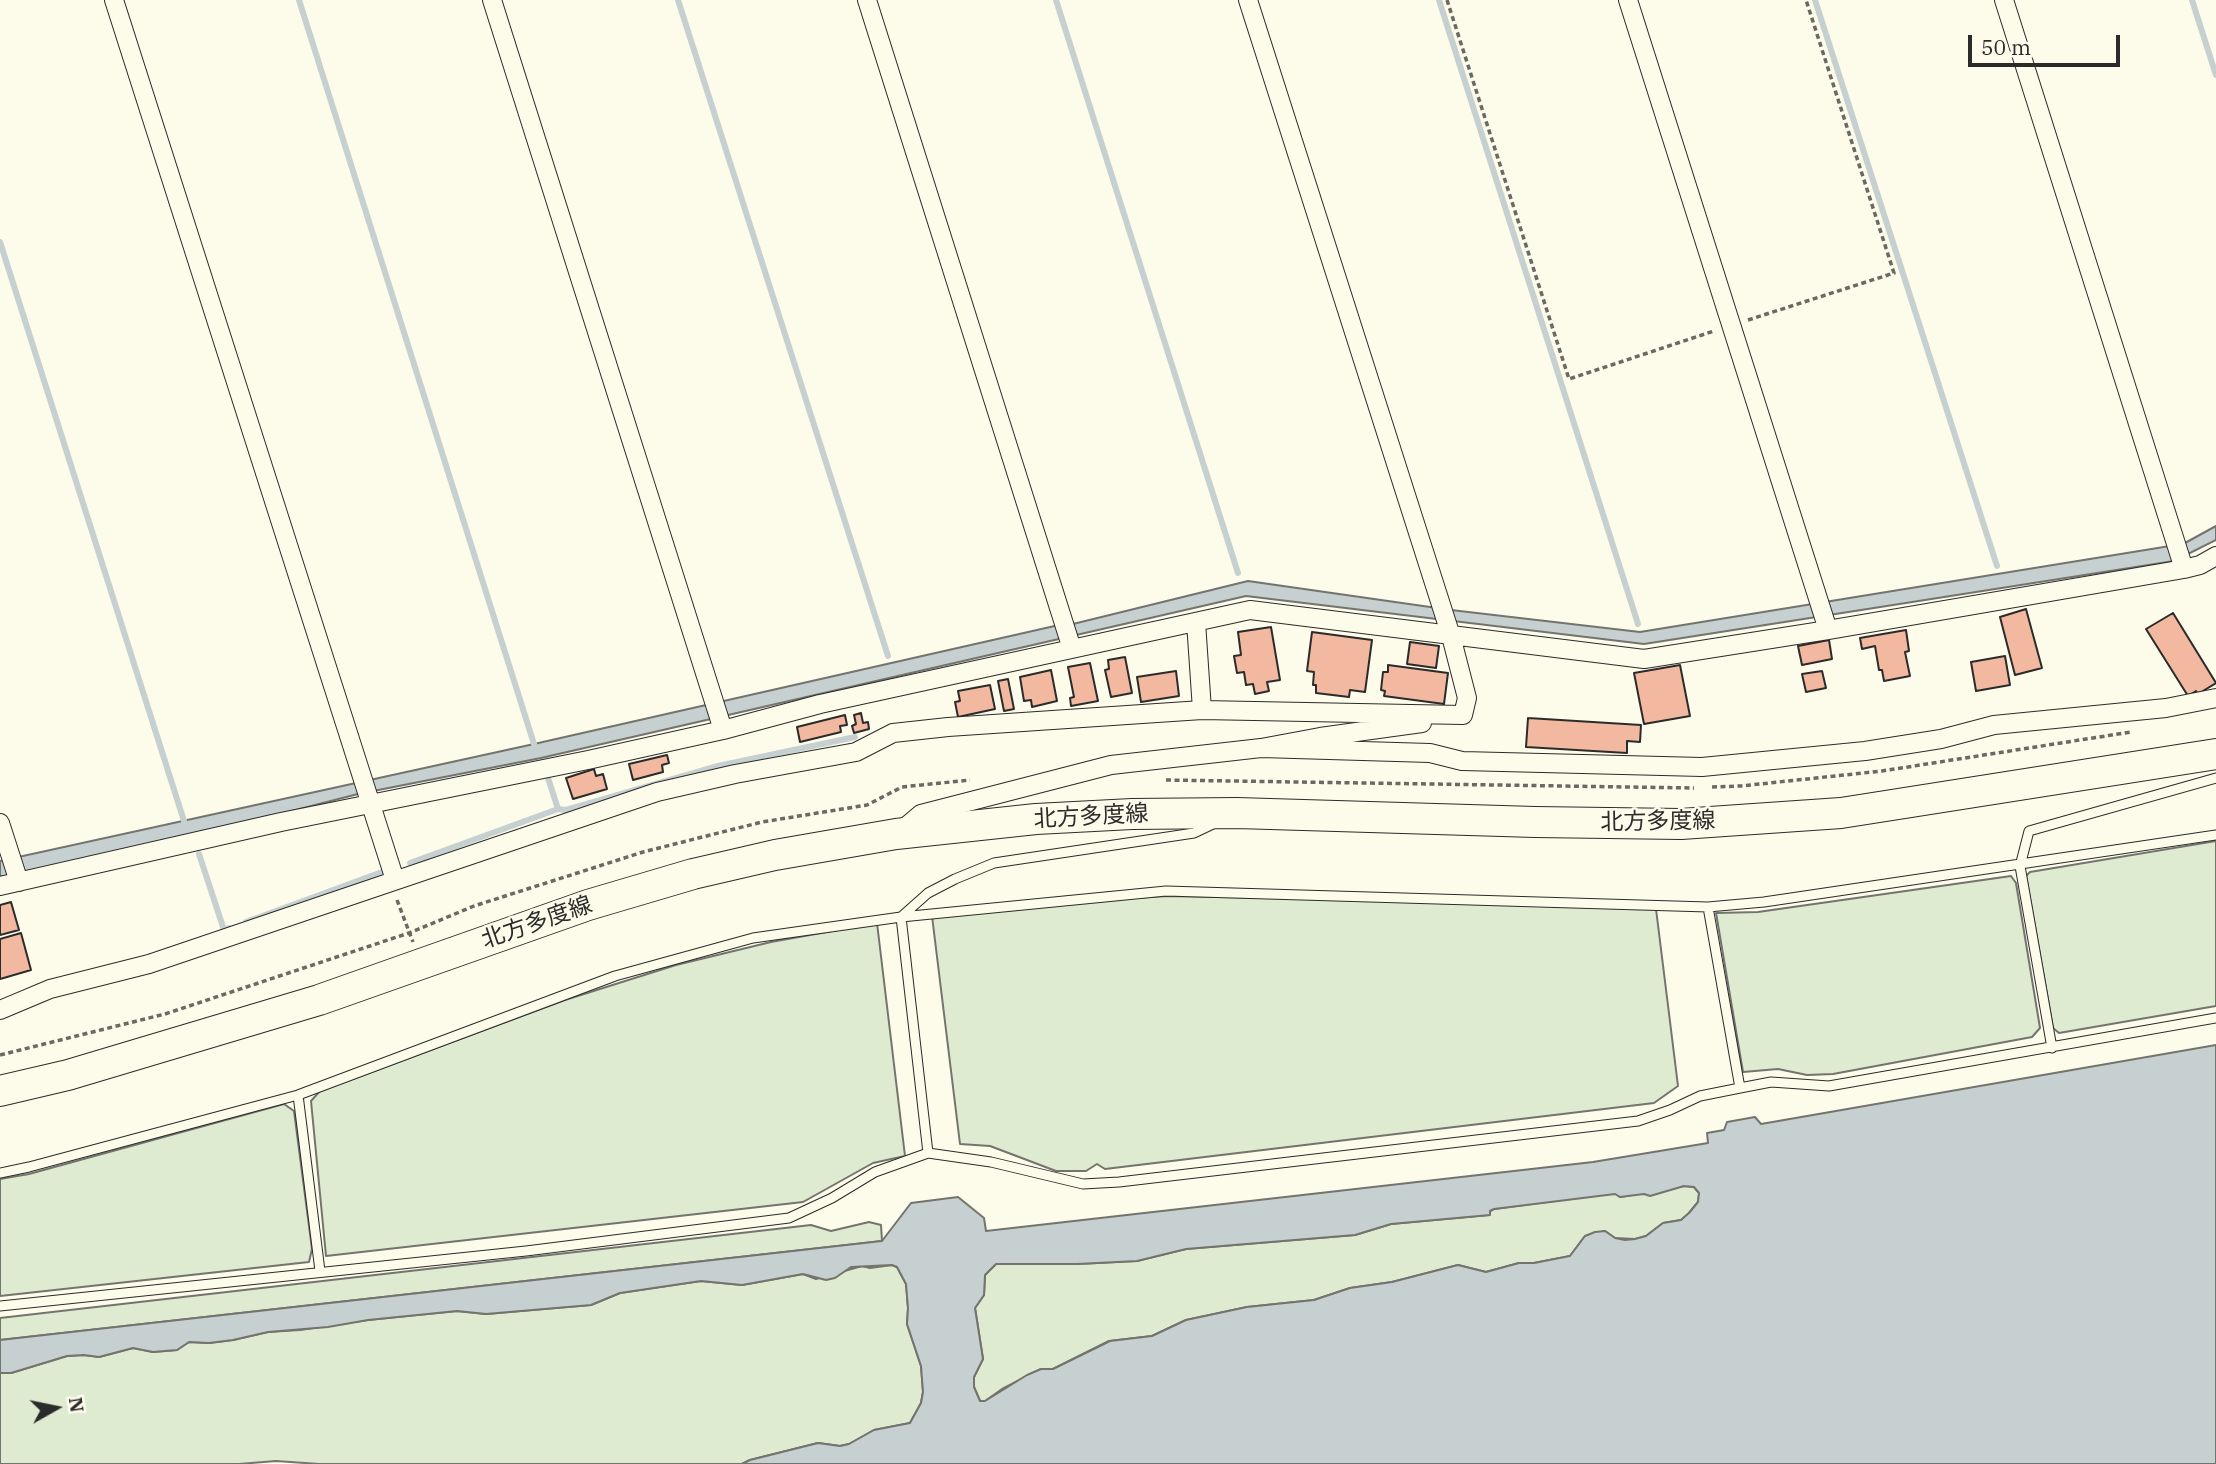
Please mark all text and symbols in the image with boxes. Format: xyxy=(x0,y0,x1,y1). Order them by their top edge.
scale bar xyxy=(1971,21,2123,65)
text: 50 m xyxy=(1981,33,2031,61)
street label: 北方多度線 xyxy=(1033,800,1149,834)
street label: 北方多度線 xyxy=(1600,807,1716,837)
street label: 北方多度線 xyxy=(478,891,596,955)
north arrow xyxy=(21,1373,91,1443)
text: N xyxy=(64,1395,90,1414)

